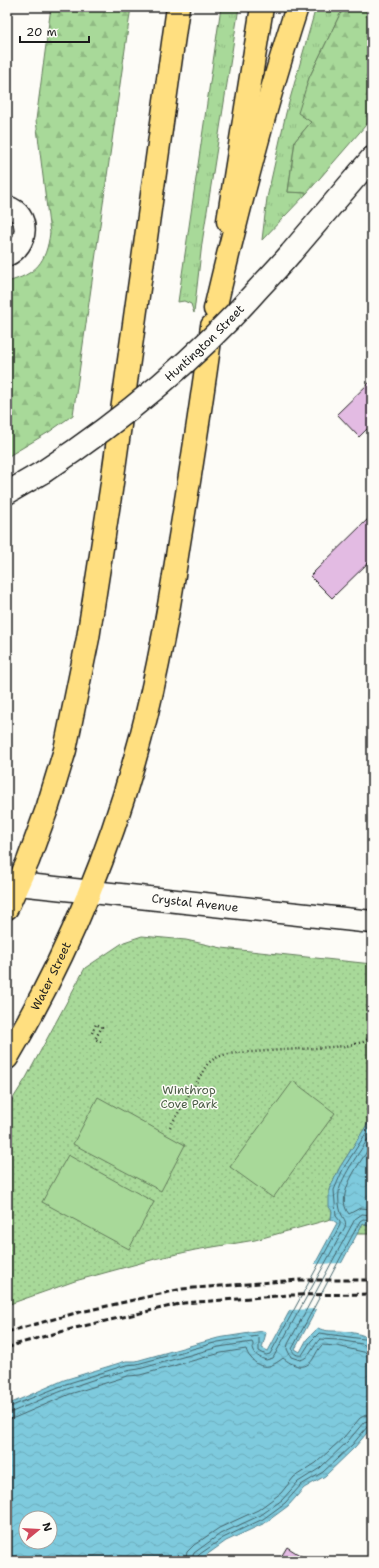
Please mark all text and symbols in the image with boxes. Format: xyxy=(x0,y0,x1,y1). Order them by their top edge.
scale bar xyxy=(20,18,89,44)
text: 20 m xyxy=(26,24,57,40)
street label: Huntington Street xyxy=(161,301,248,385)
street label: Crystal Avenue xyxy=(151,890,239,916)
street label: Water Street xyxy=(27,939,75,1013)
park label: Winthrop Cove Park xyxy=(160,1082,218,1112)
north arrow xyxy=(18,1510,58,1550)
text: N xyxy=(39,1521,56,1534)

